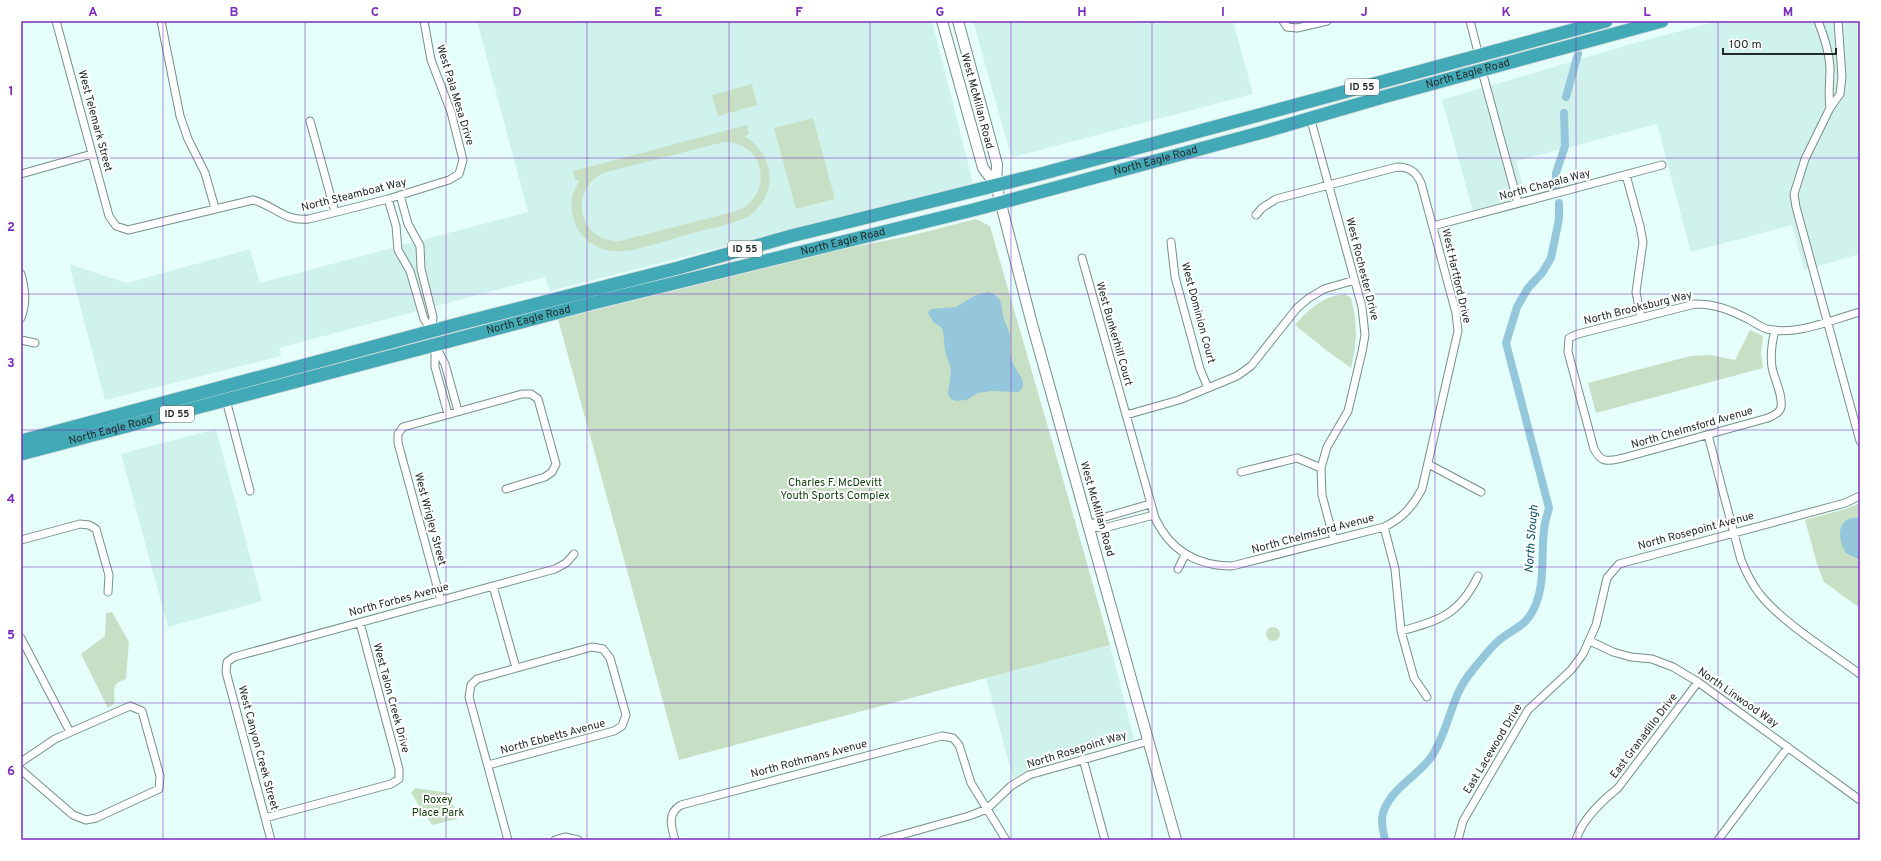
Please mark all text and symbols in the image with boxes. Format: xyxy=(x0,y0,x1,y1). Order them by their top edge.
text: A xyxy=(88,5,98,21)
text: B xyxy=(230,5,239,21)
text: C xyxy=(371,5,379,21)
text: D xyxy=(512,5,522,21)
text: E xyxy=(654,5,662,21)
text: F xyxy=(795,5,803,21)
text: G xyxy=(936,5,945,21)
text: H xyxy=(1077,5,1087,21)
text: I xyxy=(1221,5,1225,21)
text: J xyxy=(1360,5,1368,21)
text: K xyxy=(1501,5,1511,21)
text: L xyxy=(1643,5,1651,21)
text: M xyxy=(1783,5,1793,21)
scale bar xyxy=(1723,30,1836,56)
text: 100 m xyxy=(1729,37,1762,53)
street label: West Pala Mesa Drive xyxy=(433,43,477,147)
street label: West McMillan Road xyxy=(957,52,997,150)
street label: North Eagle Road xyxy=(1424,56,1511,92)
street label: West Telemark Street xyxy=(75,69,115,173)
road number: ID 55 xyxy=(1345,79,1379,95)
text: 1 xyxy=(8,84,14,100)
street label: North Eagle Road xyxy=(1112,143,1199,179)
street label: North Chapala Way xyxy=(1498,166,1592,204)
street label: North Steamboat Way xyxy=(300,175,408,215)
street label: West Rochester Drive xyxy=(1342,216,1382,322)
text: 2 xyxy=(7,220,15,236)
street label: North Eagle Road xyxy=(799,225,887,259)
street label: West Hartford Drive xyxy=(1438,227,1474,325)
road number: ID 55 xyxy=(728,241,762,257)
street label: West Dominion Court xyxy=(1178,261,1218,365)
street label: West Bunkerhill Court xyxy=(1092,280,1136,388)
street label: North Brooksburg Way xyxy=(1582,288,1694,328)
street label: North Eagle Road xyxy=(485,302,572,338)
text: 3 xyxy=(7,356,15,372)
street label: North Chelmsford Avenue xyxy=(1629,404,1755,452)
road number: ID 55 xyxy=(160,406,194,422)
street label: North Eagle Road xyxy=(67,412,155,448)
street label: West McMillan Road xyxy=(1077,460,1117,558)
street label: West Wrigley Street xyxy=(411,471,449,567)
park label: Charles F. McDevitt Youth Sports Complex xyxy=(780,476,890,503)
text: 4 xyxy=(7,492,15,508)
water label: North Slough xyxy=(1522,504,1542,574)
street label: North Rosepoint Avenue xyxy=(1636,509,1756,553)
street label: North Chelmsford Avenue xyxy=(1250,511,1376,557)
street label: North Forbes Avenue xyxy=(347,580,451,620)
text: 5 xyxy=(7,628,15,644)
street label: West Talon Creek Drive xyxy=(370,642,412,754)
street label: North Linwood Way xyxy=(1695,665,1781,731)
street label: West Canyon Creek Street xyxy=(235,684,281,812)
street label: East Granadillo Drive xyxy=(1607,690,1681,781)
street label: East Lacewood Drive xyxy=(1461,701,1526,797)
street label: North Ebbetts Avenue xyxy=(499,716,607,758)
street label: North Rosepoint Way xyxy=(1025,728,1129,772)
street label: North Rothmans Avenue xyxy=(749,737,869,781)
text: 6 xyxy=(7,764,15,780)
park label: Roxey Place Park xyxy=(412,793,464,820)

